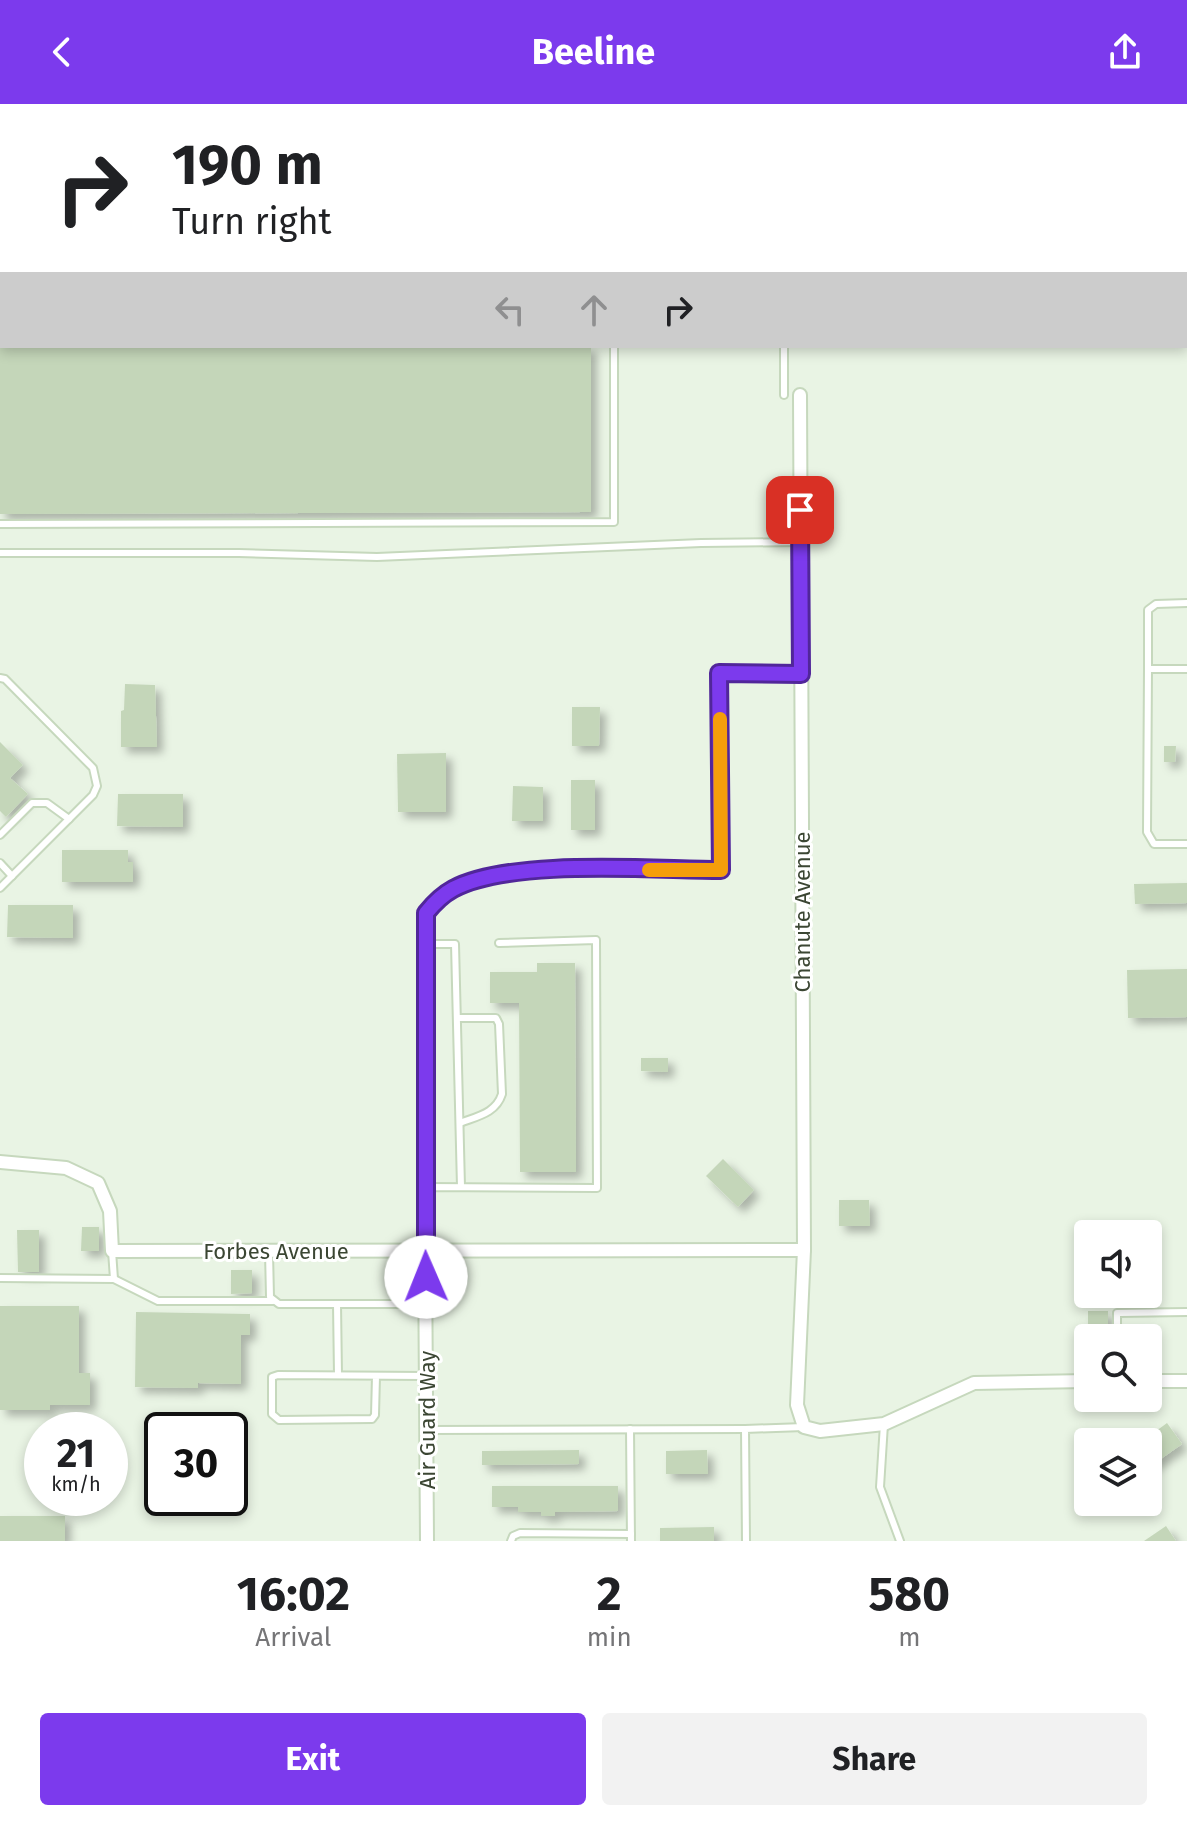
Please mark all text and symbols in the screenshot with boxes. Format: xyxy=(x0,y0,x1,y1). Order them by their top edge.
icon: back xyxy=(40,30,84,74)
text: Beeline xyxy=(532,30,655,74)
icon: share xyxy=(1103,30,1147,74)
text: 190 m xyxy=(172,132,323,199)
icon: right xyxy=(40,136,144,240)
text: Turn right xyxy=(172,200,332,244)
icon: left xyxy=(488,288,532,332)
icon: ahead xyxy=(572,288,616,332)
icon: right xyxy=(656,288,700,332)
pin xyxy=(766,476,834,544)
icon: arrive xyxy=(778,488,822,532)
street label: Chanute Avenue xyxy=(789,831,816,993)
map controls xyxy=(1074,1220,1162,1516)
button: sound xyxy=(1074,1220,1162,1308)
position arrow xyxy=(384,1235,468,1319)
street label: Forbes Avenue xyxy=(203,1238,349,1265)
button: search xyxy=(1074,1324,1162,1412)
street label: Air Guard Way xyxy=(414,1351,441,1489)
speed limit sign: 30 xyxy=(144,1412,248,1516)
button: layers xyxy=(1074,1428,1162,1516)
text: 21 xyxy=(57,1430,95,1478)
text: km/h xyxy=(51,1472,101,1496)
text: 16:02 xyxy=(237,1565,350,1623)
text: 2 xyxy=(597,1565,622,1623)
text: 580 xyxy=(868,1565,950,1623)
text: Arrival xyxy=(255,1622,332,1653)
text: min xyxy=(587,1622,632,1653)
text: m xyxy=(898,1622,920,1653)
button: Exit xyxy=(40,1713,586,1805)
button: Share xyxy=(602,1713,1147,1805)

